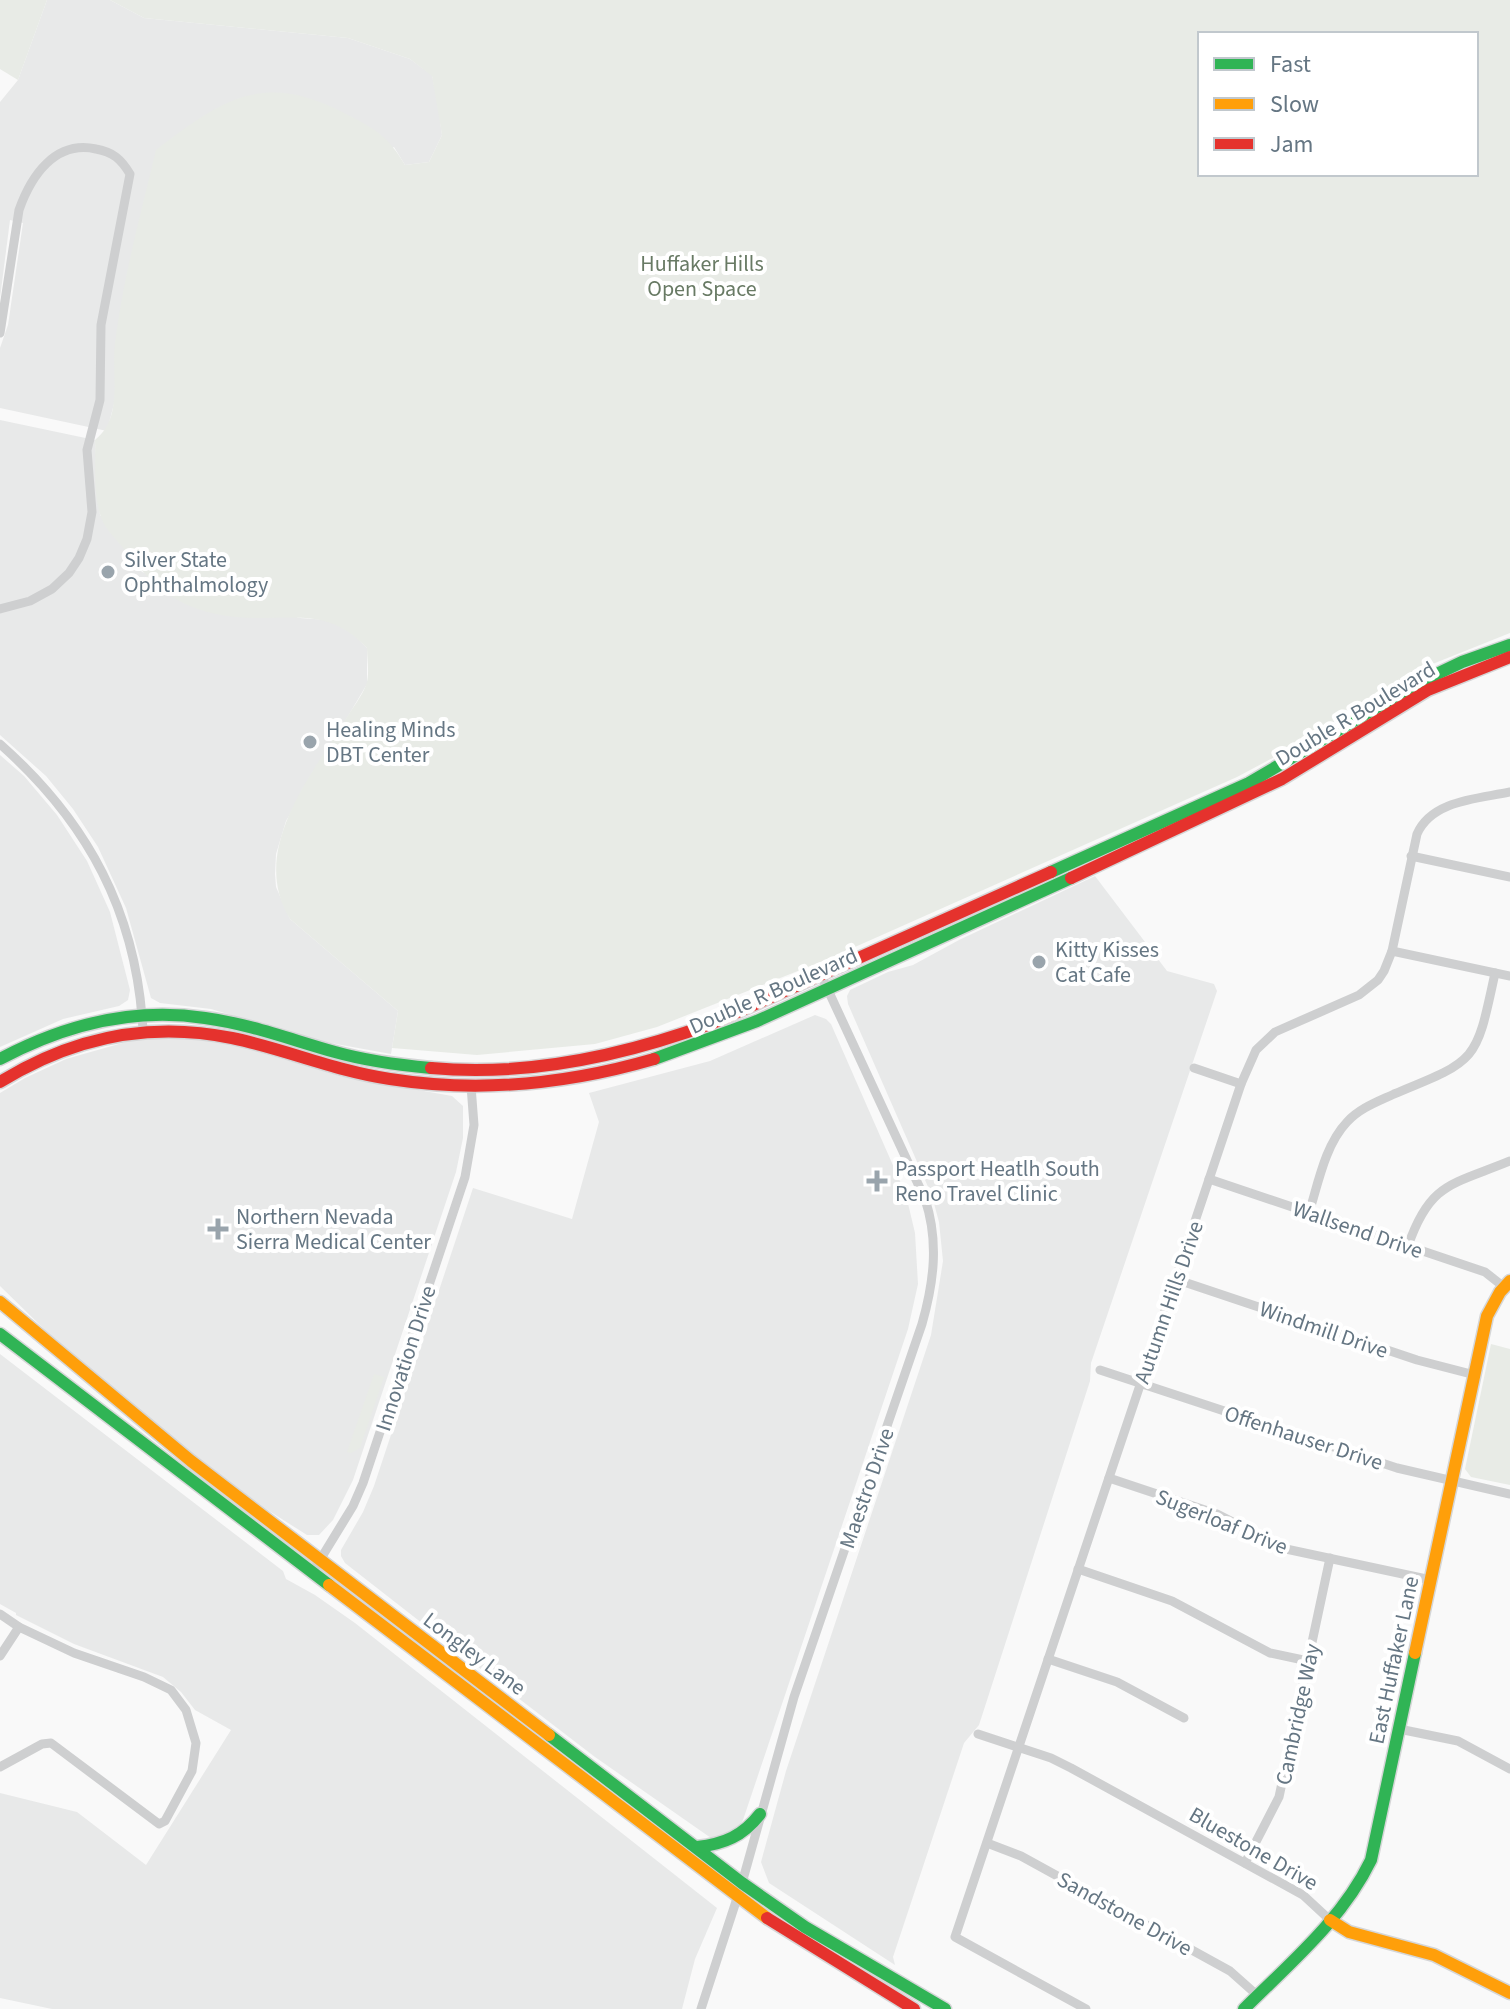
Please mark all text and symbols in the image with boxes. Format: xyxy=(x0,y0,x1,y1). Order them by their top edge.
legend xyxy=(1198,32,1478,176)
text: Fast xyxy=(1270,47,1311,82)
text: Slow xyxy=(1270,87,1319,122)
text: Jam xyxy=(1270,127,1314,162)
park label: Huffaker Hills Open Space xyxy=(640,248,764,305)
place label: Silver State Ophthalmology xyxy=(124,544,269,601)
marker: Silver State Ophthalmology xyxy=(99,563,117,581)
street label: Double R Boulevard xyxy=(1270,653,1442,774)
place label: Healing Minds DBT Center xyxy=(326,714,455,771)
marker: Healing Minds DBT Center xyxy=(301,733,319,751)
place label: Kitty Kisses Cat Cafe xyxy=(1055,934,1159,991)
street label: Double R Boulevard xyxy=(684,939,863,1042)
marker: Kitty Kisses Cat Cafe xyxy=(1030,953,1048,971)
place label: Passport Heatlh South Reno Travel Clinic xyxy=(895,1153,1100,1210)
marker: Passport Heatlh South Reno Travel Clinic xyxy=(866,1170,888,1192)
street label: Wallsend Drive xyxy=(1288,1193,1427,1267)
place label: Northern Nevada Sierra Medical Center xyxy=(236,1201,431,1258)
street label: Autumn Hills Drive xyxy=(1126,1217,1212,1388)
marker: Northern Nevada Sierra Medical Center xyxy=(207,1218,229,1240)
street label: Innovation Drive xyxy=(367,1281,445,1435)
street label: Windmill Drive xyxy=(1255,1293,1392,1367)
street label: Offenhauser Drive xyxy=(1220,1397,1387,1479)
street label: Maestro Drive xyxy=(831,1424,903,1553)
street label: Sugerloaf Drive xyxy=(1151,1481,1293,1563)
street label: East Huffaker Lane xyxy=(1361,1573,1427,1747)
street label: Longley Lane xyxy=(416,1604,533,1703)
street label: Cambridge Way xyxy=(1267,1640,1329,1788)
street label: Bluestone Drive xyxy=(1183,1799,1324,1899)
street label: Sandstone Drive xyxy=(1051,1864,1198,1964)

